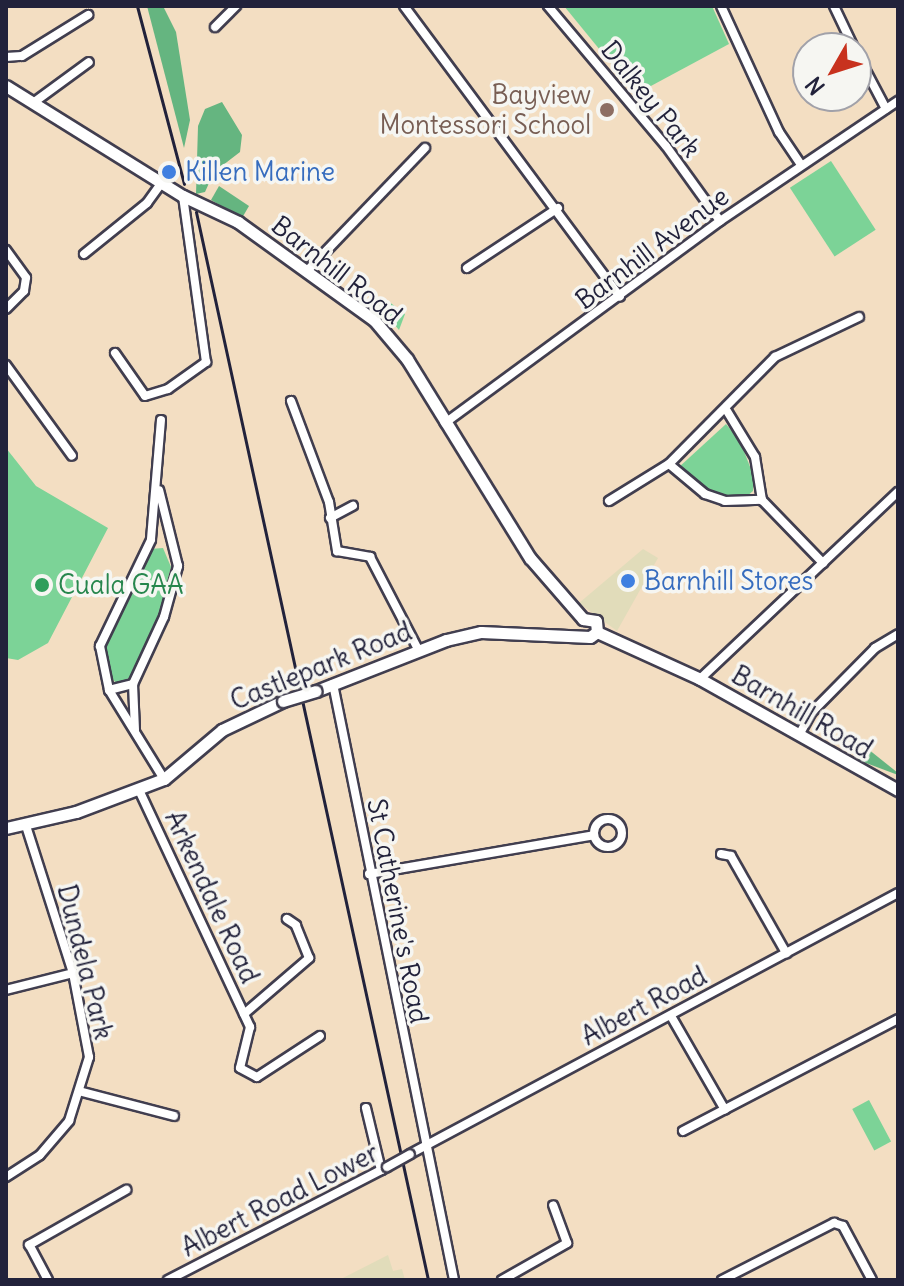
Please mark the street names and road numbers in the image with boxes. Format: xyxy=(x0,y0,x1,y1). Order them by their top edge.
street label: Dalkey Park xyxy=(595,34,707,164)
street label: Barnhill Avenue xyxy=(569,180,735,316)
street label: Barnhill Road xyxy=(265,209,409,331)
street label: Castlepark Road xyxy=(226,615,416,717)
street label: Barnhill Road xyxy=(726,659,878,765)
street label: St Catherine's Road xyxy=(361,796,435,1026)
street label: Arkendale Road xyxy=(158,806,266,988)
street label: Dundela Park xyxy=(51,881,119,1043)
street label: Albert Road xyxy=(576,960,712,1052)
street label: Albert Road Lower xyxy=(176,1137,384,1263)

